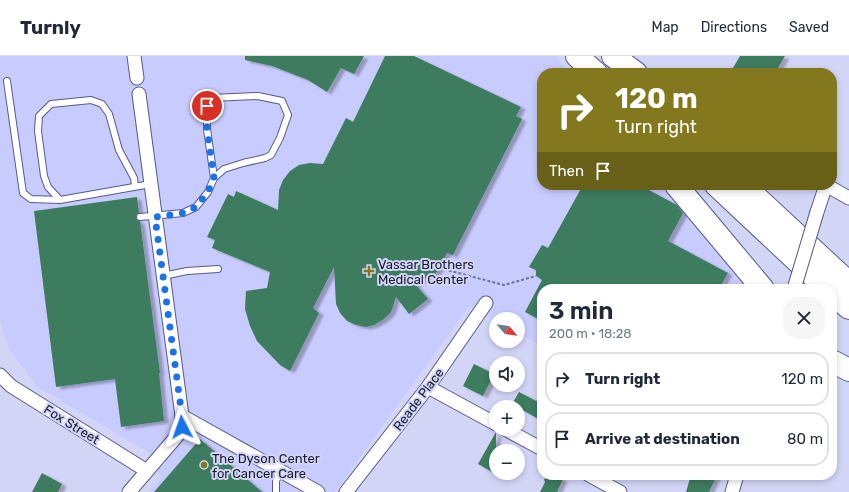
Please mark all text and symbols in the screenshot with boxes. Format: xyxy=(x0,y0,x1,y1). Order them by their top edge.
text: Turnly xyxy=(20,16,81,39)
text: Map xyxy=(652,19,679,36)
text: Directions xyxy=(701,19,767,36)
text: Saved xyxy=(789,19,829,36)
text: 120 m xyxy=(615,82,698,115)
icon: right xyxy=(549,84,601,136)
pin xyxy=(190,89,224,123)
icon: arrive xyxy=(196,95,218,117)
text: Turn right xyxy=(615,116,697,138)
icon: arrive xyxy=(592,160,614,182)
text: Then xyxy=(549,162,584,180)
place label: Vassar Brothers Medical Center xyxy=(378,257,474,287)
marker: Vassar Brothers Medical Center xyxy=(363,265,375,277)
text: 3 min xyxy=(549,297,613,325)
button: close xyxy=(783,297,825,339)
north arrow xyxy=(489,312,525,348)
map controls xyxy=(489,312,525,480)
text: 200 m · 18:28 xyxy=(549,326,632,341)
button: sound xyxy=(489,356,525,392)
street label: Reade Place xyxy=(390,365,447,433)
icon: right xyxy=(551,368,573,390)
text: Turn right xyxy=(585,370,660,388)
text: 120 m xyxy=(781,370,823,388)
button: + xyxy=(489,400,525,436)
street label: Fox Street xyxy=(41,401,102,447)
position arrow xyxy=(161,406,203,448)
icon: arrive xyxy=(551,428,573,450)
text: Arrive at destination xyxy=(585,430,740,448)
text: 80 m xyxy=(787,430,823,448)
button: − xyxy=(489,444,525,480)
place label: The Dyson Center for Cancer Care xyxy=(212,451,320,481)
marker: The Dyson Center for Cancer Care xyxy=(199,460,209,470)

